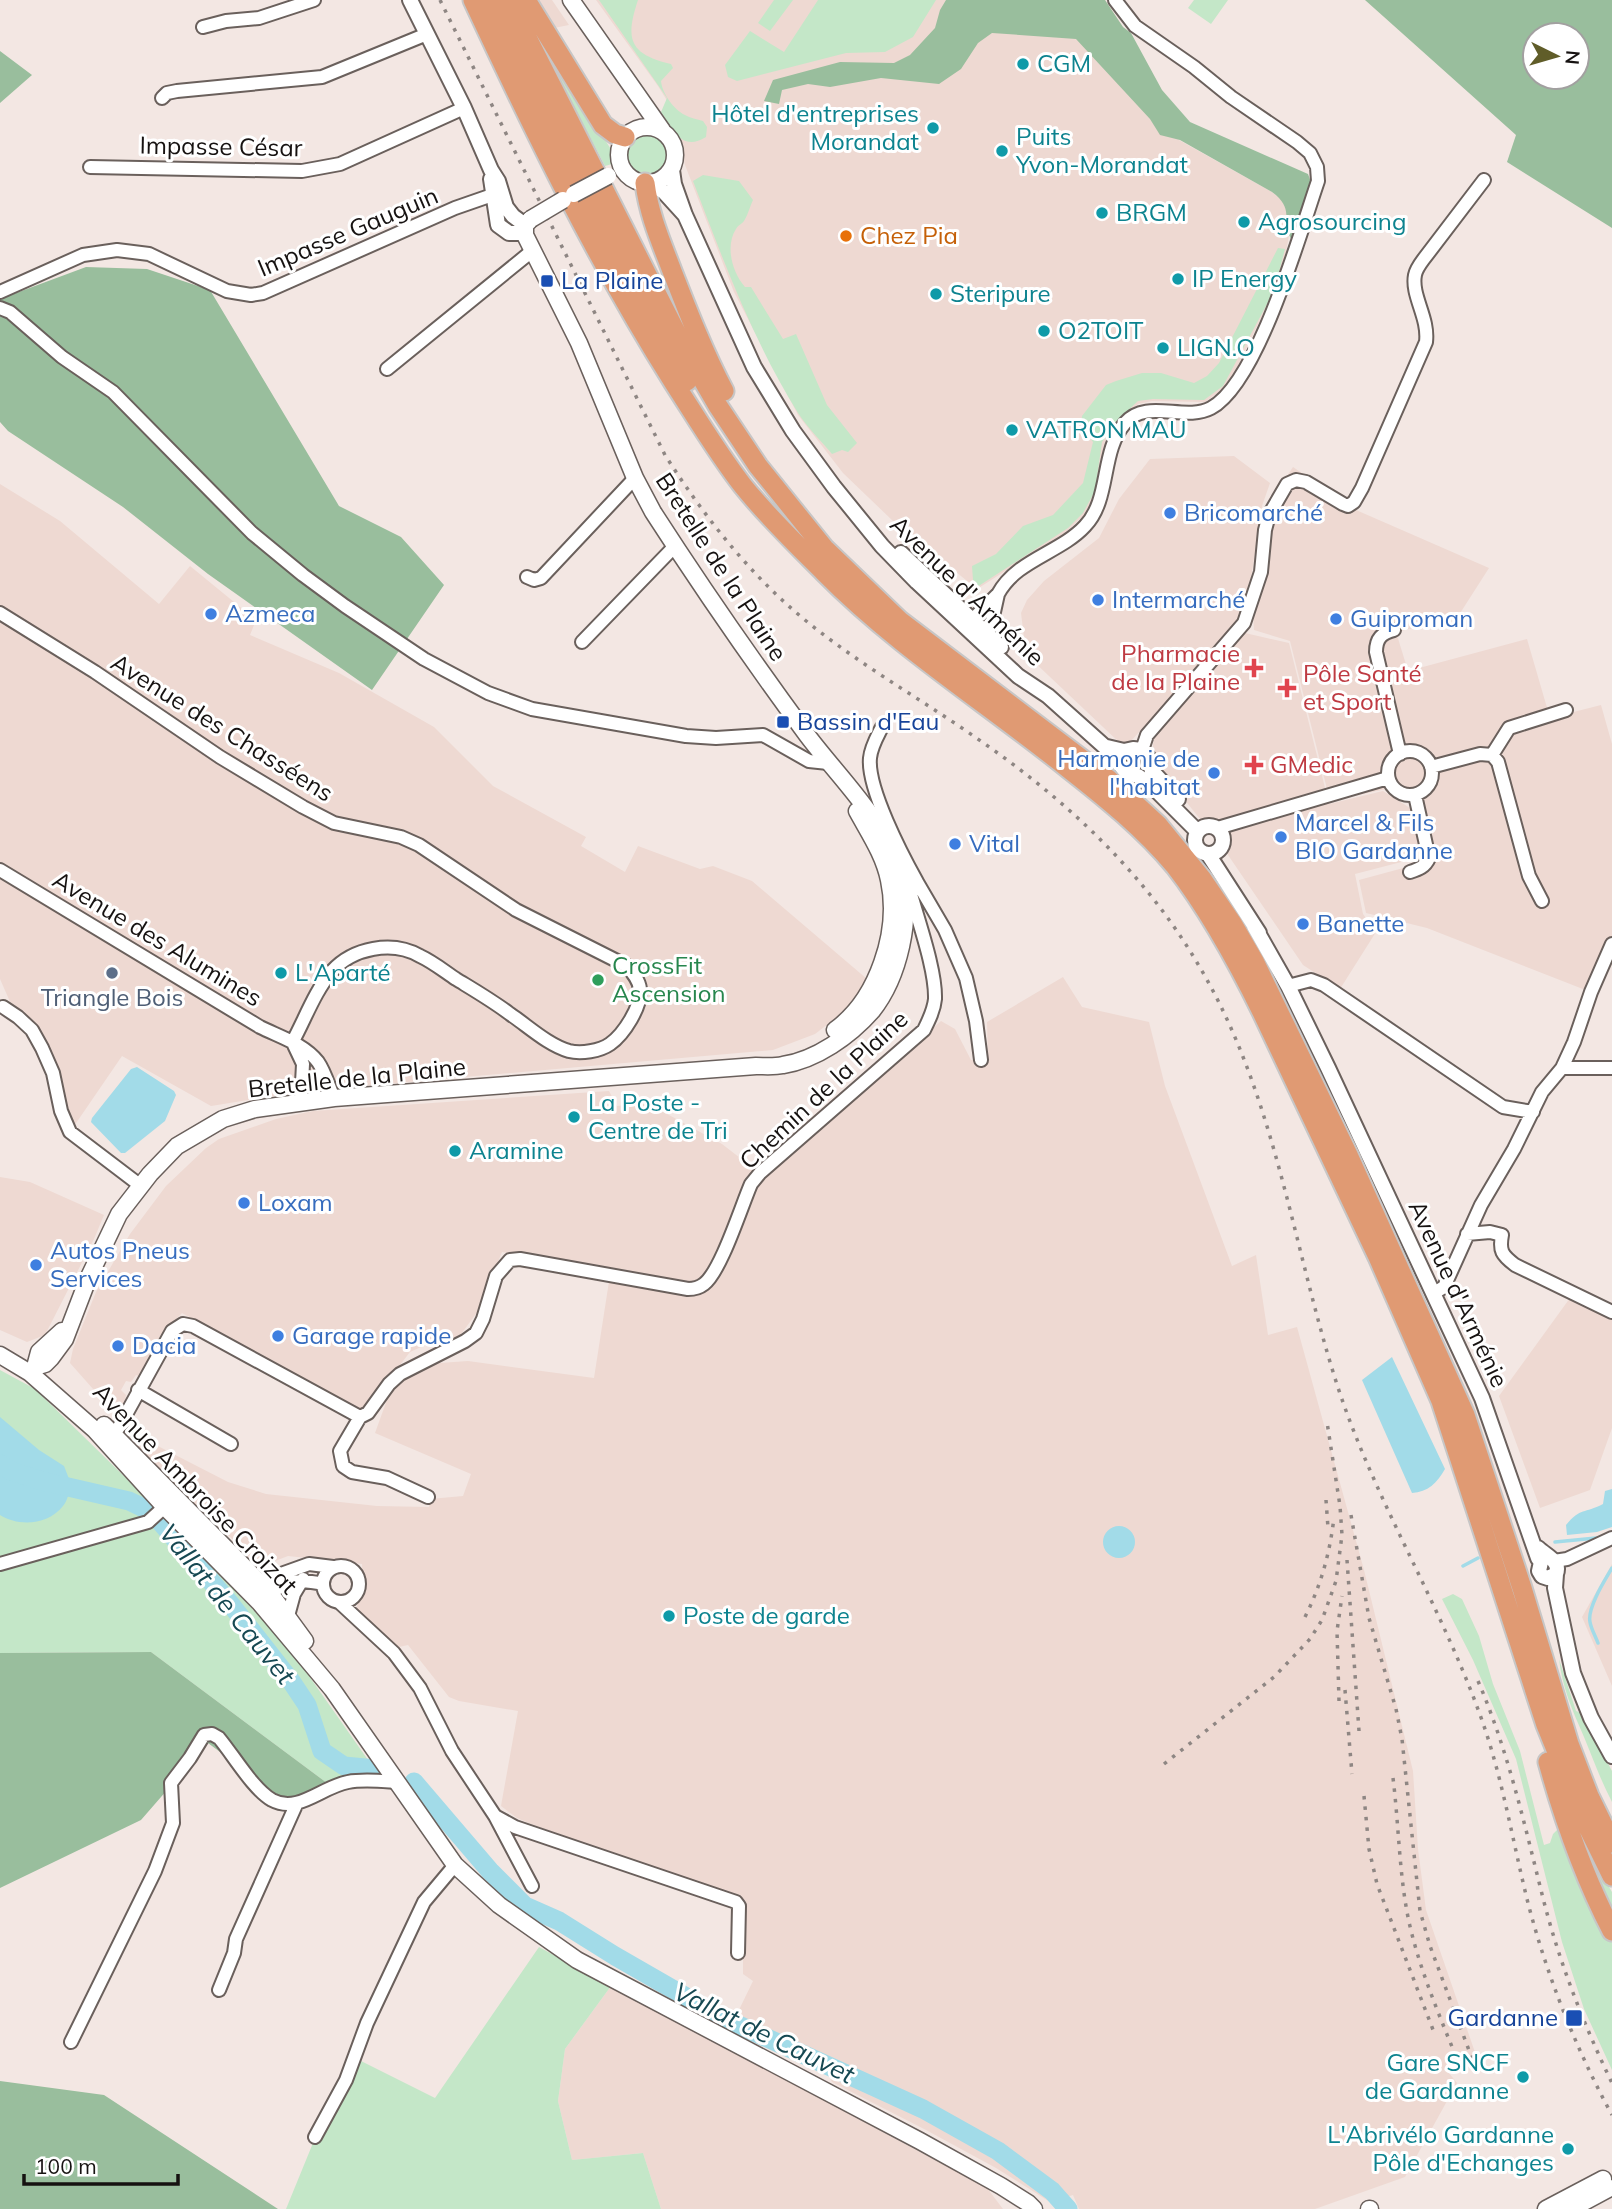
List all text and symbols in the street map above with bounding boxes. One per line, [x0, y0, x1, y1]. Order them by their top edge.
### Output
north arrow [1521, 21, 1591, 91]
place label: CGM [1037, 48, 1091, 78]
text: N [1560, 49, 1586, 66]
marker: CGM [1015, 56, 1031, 72]
place label: Hôtel d'entreprises Morandat [711, 98, 919, 156]
marker: Hôtel d'entreprises Morandat [925, 120, 941, 136]
place label: Puits Yvon-Morandat [1015, 121, 1188, 179]
street label: Impasse César [139, 130, 303, 162]
marker: Puits Yvon-Morandat [994, 143, 1010, 159]
street label: Impasse Gauguin [253, 180, 442, 283]
place label: BRGM [1116, 197, 1187, 227]
marker: BRGM [1094, 205, 1110, 221]
place label: Agrosourcing [1258, 206, 1406, 236]
marker: Agrosourcing [1236, 214, 1252, 230]
place label: Chez Pia [860, 220, 958, 250]
marker: Chez Pia [838, 228, 854, 244]
place label: IP Energy [1192, 263, 1297, 293]
place label: La Plaine [561, 265, 663, 295]
marker: IP Energy [1170, 271, 1186, 287]
marker: La Plaine [539, 273, 555, 289]
place label: Steripure [950, 278, 1051, 308]
marker: Steripure [928, 286, 944, 302]
place label: O2TOIT [1058, 315, 1144, 345]
marker: O2TOIT [1036, 323, 1052, 339]
place label: LIGN.O [1177, 332, 1255, 362]
marker: LIGN.O [1155, 340, 1171, 356]
place label: VATRON MAU [1026, 414, 1187, 444]
marker: VATRON MAU [1004, 422, 1020, 438]
street label: Bretelle de la Plaine [650, 467, 794, 666]
place label: Bricomarché [1184, 497, 1323, 527]
marker: Bricomarché [1162, 505, 1178, 521]
street label: Avenue d'Arménie [884, 509, 1051, 672]
place label: Intermarché [1112, 584, 1245, 614]
marker: Intermarché [1090, 592, 1106, 608]
place label: Azmeca [225, 598, 315, 628]
place label: Guiproman [1350, 603, 1473, 633]
marker: Azmeca [203, 606, 219, 622]
marker: Guiproman [1328, 611, 1344, 627]
place label: Pharmacie de la Plaine [1111, 638, 1240, 696]
street label: Avenue des Chasséens [106, 647, 339, 808]
place label: Pôle Santé et Sport [1303, 658, 1422, 716]
marker: Pharmacie de la Plaine [1246, 660, 1262, 676]
marker: Pôle Santé et Sport [1277, 678, 1297, 698]
place label: Bassin d'Eau [797, 706, 939, 736]
marker: Bassin d'Eau [775, 714, 791, 730]
place label: Harmonie de l'habitat [1057, 743, 1200, 801]
place label: GMedic [1270, 749, 1353, 779]
marker: GMedic [1244, 755, 1264, 775]
marker: Harmonie de l'habitat [1206, 765, 1222, 781]
place label: Marcel & Fils BIO Gardanne [1295, 807, 1453, 865]
place label: Vital [969, 828, 1020, 858]
marker: Marcel & Fils BIO Gardanne [1273, 829, 1289, 845]
marker: Vital [947, 836, 963, 852]
street label: Avenue des Alumines [48, 864, 267, 1012]
place label: Banette [1317, 908, 1404, 938]
marker: Banette [1295, 916, 1311, 932]
place label: CrossFit Ascension [612, 950, 726, 1008]
place label: L'Aparté [295, 957, 391, 987]
marker: Triangle Bois [104, 965, 120, 981]
marker: L'Aparté [273, 965, 289, 981]
marker: CrossFit Ascension [590, 972, 606, 988]
place label: Triangle Bois [41, 982, 183, 1012]
street label: Chemin de la Plaine [733, 1004, 914, 1175]
street label: Bretelle de la Plaine [247, 1051, 467, 1103]
place label: La Poste - Centre de Tri [588, 1087, 728, 1145]
marker: La Poste - Centre de Tri [566, 1109, 582, 1125]
place label: Aramine [469, 1135, 564, 1165]
marker: Aramine [447, 1143, 463, 1159]
place label: Loxam [258, 1187, 333, 1217]
marker: Loxam [236, 1195, 252, 1211]
street label: Avenue d'Arménie [1402, 1195, 1515, 1392]
place label: Autos Pneus Services [50, 1235, 190, 1293]
marker: Autos Pneus Services [28, 1257, 44, 1273]
place label: Garage rapide [292, 1320, 451, 1350]
marker: Garage rapide [270, 1328, 286, 1344]
place label: Dacia [132, 1330, 196, 1360]
marker: Dacia [110, 1338, 126, 1354]
street label: Avenue Ambroise Croizat [87, 1377, 304, 1600]
water label: Vallat de Cauvet [152, 1517, 303, 1691]
place label: Poste de garde [683, 1600, 850, 1630]
marker: Poste de garde [661, 1608, 677, 1624]
water label: Vallat de Cauvet [668, 1974, 861, 2091]
place label: Gardanne [1448, 2002, 1558, 2032]
marker: Gardanne [1564, 2008, 1584, 2028]
place label: Gare SNCF de Gardanne [1365, 2047, 1509, 2105]
marker: Gare SNCF de Gardanne [1515, 2069, 1531, 2085]
place label: L'Abrivélo Gardanne Pôle d'Echanges [1327, 2119, 1554, 2177]
marker: L'Abrivélo Gardanne Pôle d'Echanges [1560, 2141, 1576, 2157]
scale bar [24, 2142, 178, 2186]
text: 100 m [35, 2153, 97, 2179]

